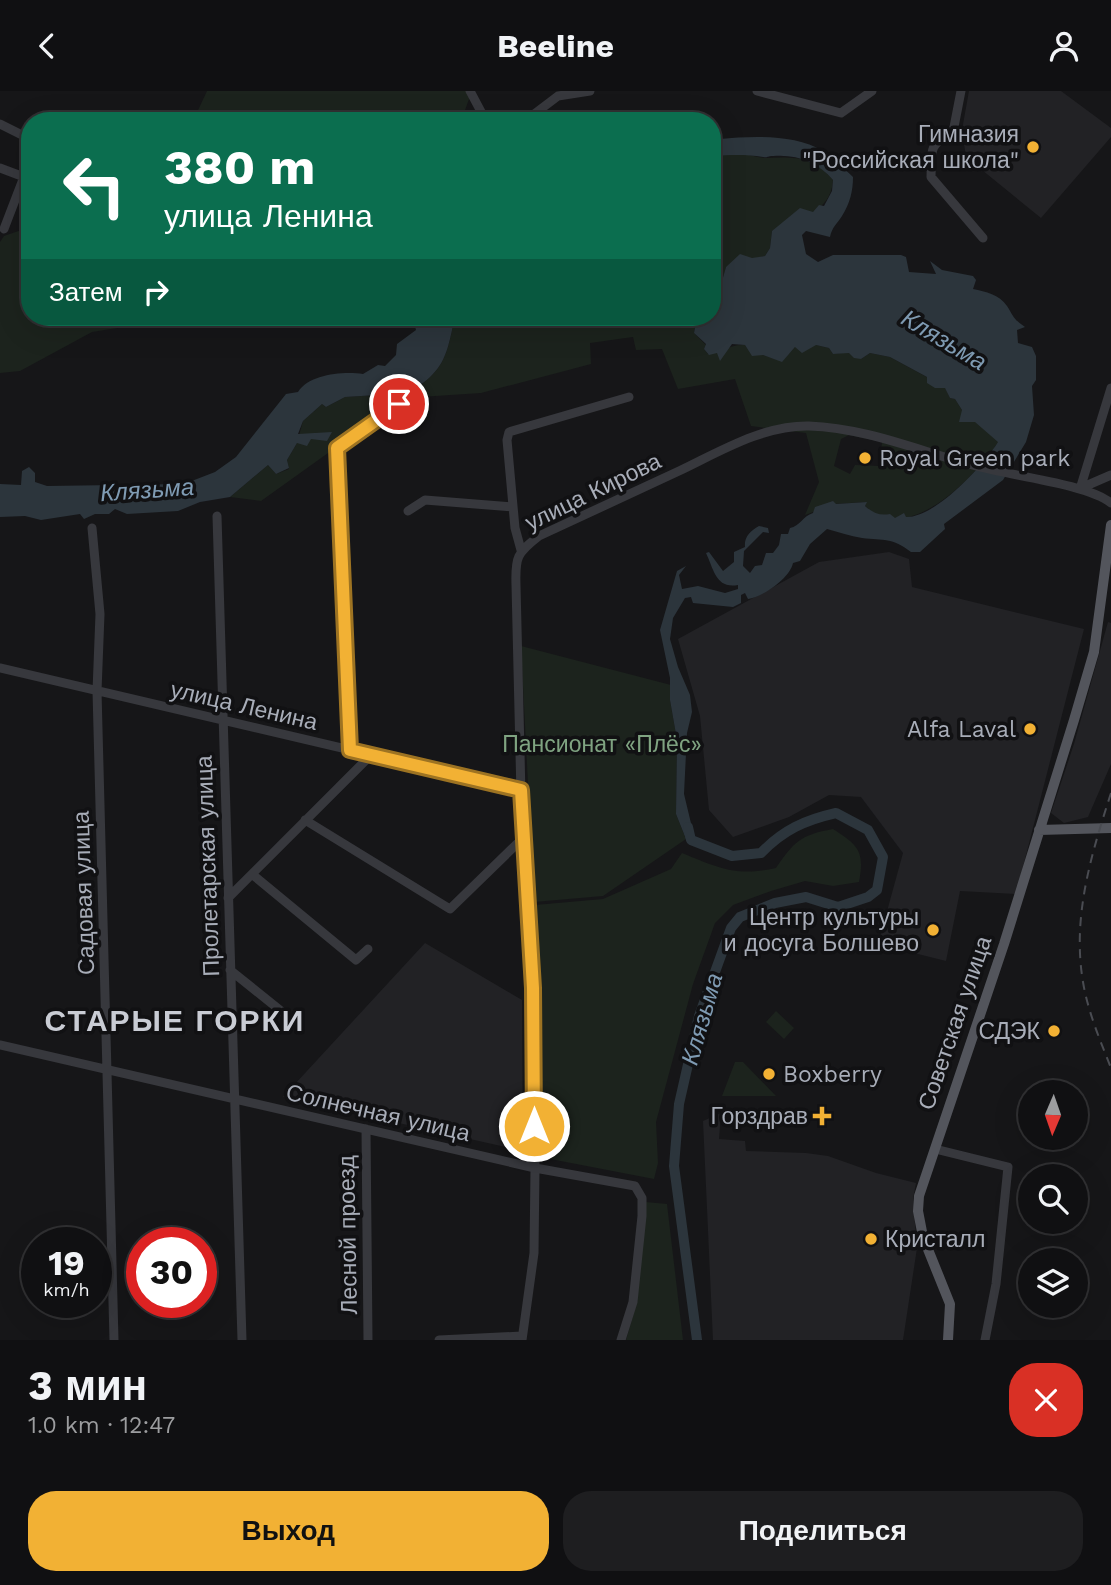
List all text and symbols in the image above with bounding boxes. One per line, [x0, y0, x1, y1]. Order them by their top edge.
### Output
icon: back [28, 27, 66, 65]
text: Beeline [497, 27, 614, 65]
icon: person [1045, 27, 1083, 65]
place label: Гимназия "Российская школа" [802, 121, 1019, 174]
text: 380 m [164, 138, 315, 196]
marker: Гимназия "Российская школа" [1025, 139, 1041, 155]
icon: left [49, 140, 140, 231]
text: улица Ленина [164, 197, 373, 235]
icon: right [137, 273, 175, 311]
text: Затем [49, 277, 123, 307]
water label: Клязьма [896, 304, 992, 376]
pin [369, 374, 429, 434]
icon: arrive [380, 385, 418, 423]
place label: Royal Green park [879, 445, 1070, 472]
street label: улица Кирова [521, 447, 665, 536]
marker: Royal Green park [857, 450, 873, 466]
water label: Клязьма [99, 473, 195, 507]
street label: улица Ленина [168, 676, 320, 736]
place label: Alfa Laval [907, 716, 1016, 743]
marker: Alfa Laval [1022, 721, 1038, 737]
park label: Пансионат «Плёс» [502, 731, 702, 758]
street label: Пролетарская улица [191, 755, 225, 977]
street label: Садовая улица [68, 810, 100, 975]
place label: Центр культуры и досуга Болшево [724, 904, 919, 957]
marker: Центр культуры и досуга Болшево [925, 922, 941, 938]
street label: Советская улица [913, 932, 997, 1113]
water label: Клязьма [676, 970, 728, 1068]
district label: СТАРЫЕ ГОРКИ [45, 1003, 305, 1038]
place label: СДЭК [978, 1018, 1041, 1045]
marker: СДЭК [1046, 1023, 1062, 1039]
place label: Boxberry [783, 1061, 882, 1088]
marker: Boxberry [761, 1066, 777, 1082]
street label: Солнечная улица [283, 1079, 473, 1147]
north arrow [1018, 1080, 1088, 1150]
map controls [1018, 1080, 1088, 1318]
position arrow [497, 1089, 571, 1163]
place label: Горздрав [710, 1103, 808, 1130]
marker: Горздрав [814, 1108, 830, 1124]
street label: Лесной проезд [333, 1155, 363, 1315]
button: search [1018, 1164, 1088, 1234]
place label: Кристалл [885, 1226, 985, 1253]
speed limit sign: 30 [126, 1227, 217, 1318]
marker: Кристалл [863, 1231, 879, 1247]
text: 19 [48, 1242, 85, 1284]
button: layers [1018, 1248, 1088, 1318]
text: km/h [43, 1279, 90, 1300]
text: 3 мин [28, 1361, 147, 1410]
button: close [1009, 1363, 1083, 1437]
text: 1.0 km · 12:47 [28, 1412, 175, 1439]
button: Выход [28, 1491, 549, 1571]
button: Поделиться [563, 1491, 1083, 1571]

